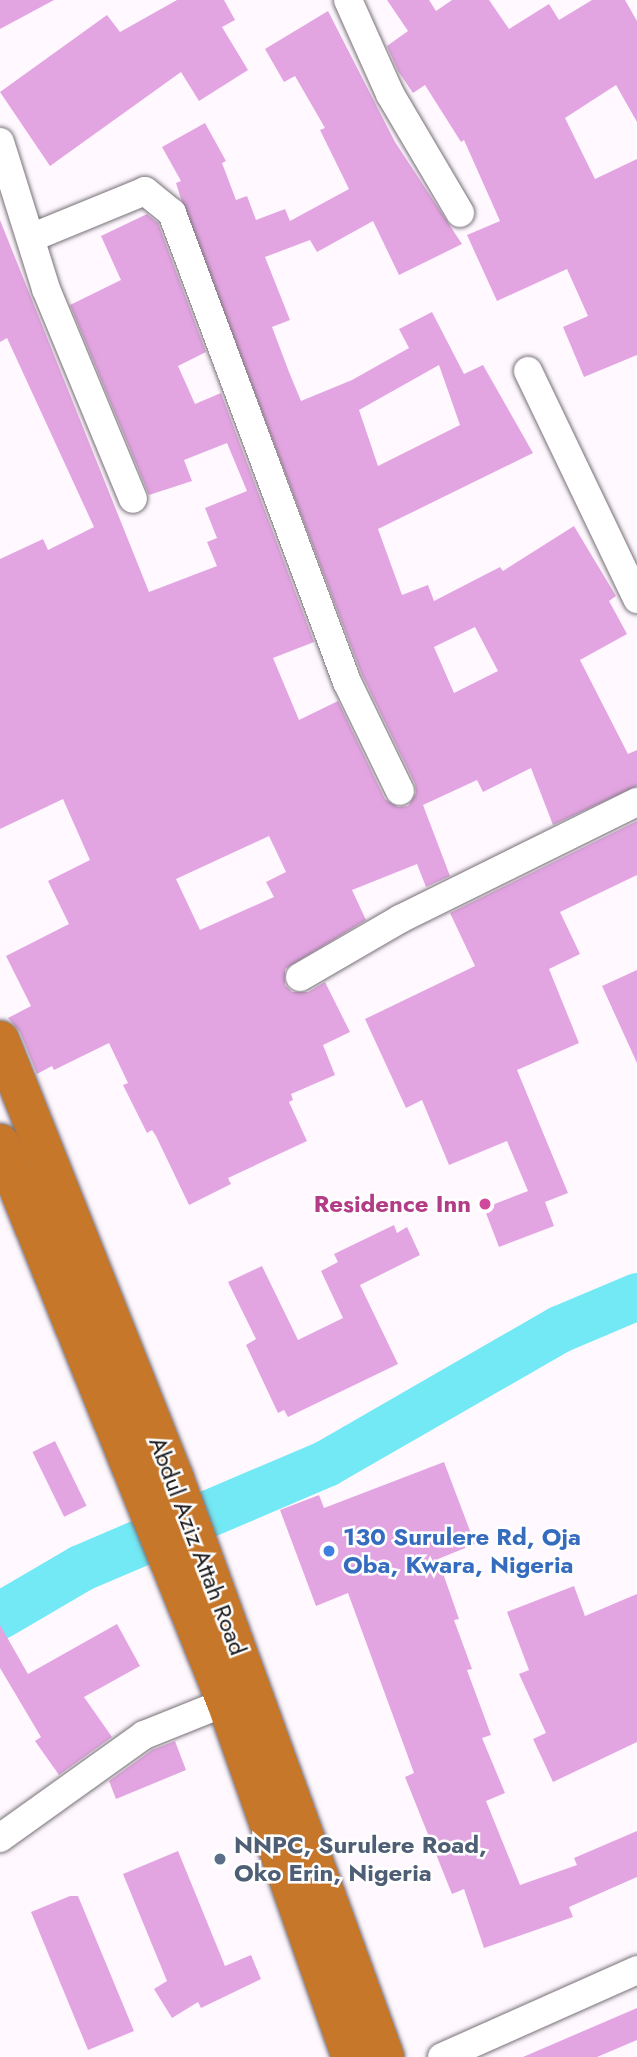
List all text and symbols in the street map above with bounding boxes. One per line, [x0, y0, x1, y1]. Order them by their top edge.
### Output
place label: Residence Inn [314, 1190, 471, 1218]
marker: Residence Inn [477, 1196, 493, 1212]
street label: Abdul Aziz Attah Road [143, 1433, 253, 1659]
place label: 130 Surulere Rd, Oja Oba, Kwara, Nigeria [343, 1523, 581, 1579]
marker: 130 Surulere Rd, Oja Oba, Kwara, Nigeria [321, 1543, 337, 1559]
place label: NNPC, Surulere Road, Oko Erin, Nigeria [234, 1831, 487, 1887]
marker: NNPC, Surulere Road, Oko Erin, Nigeria [212, 1851, 228, 1867]

